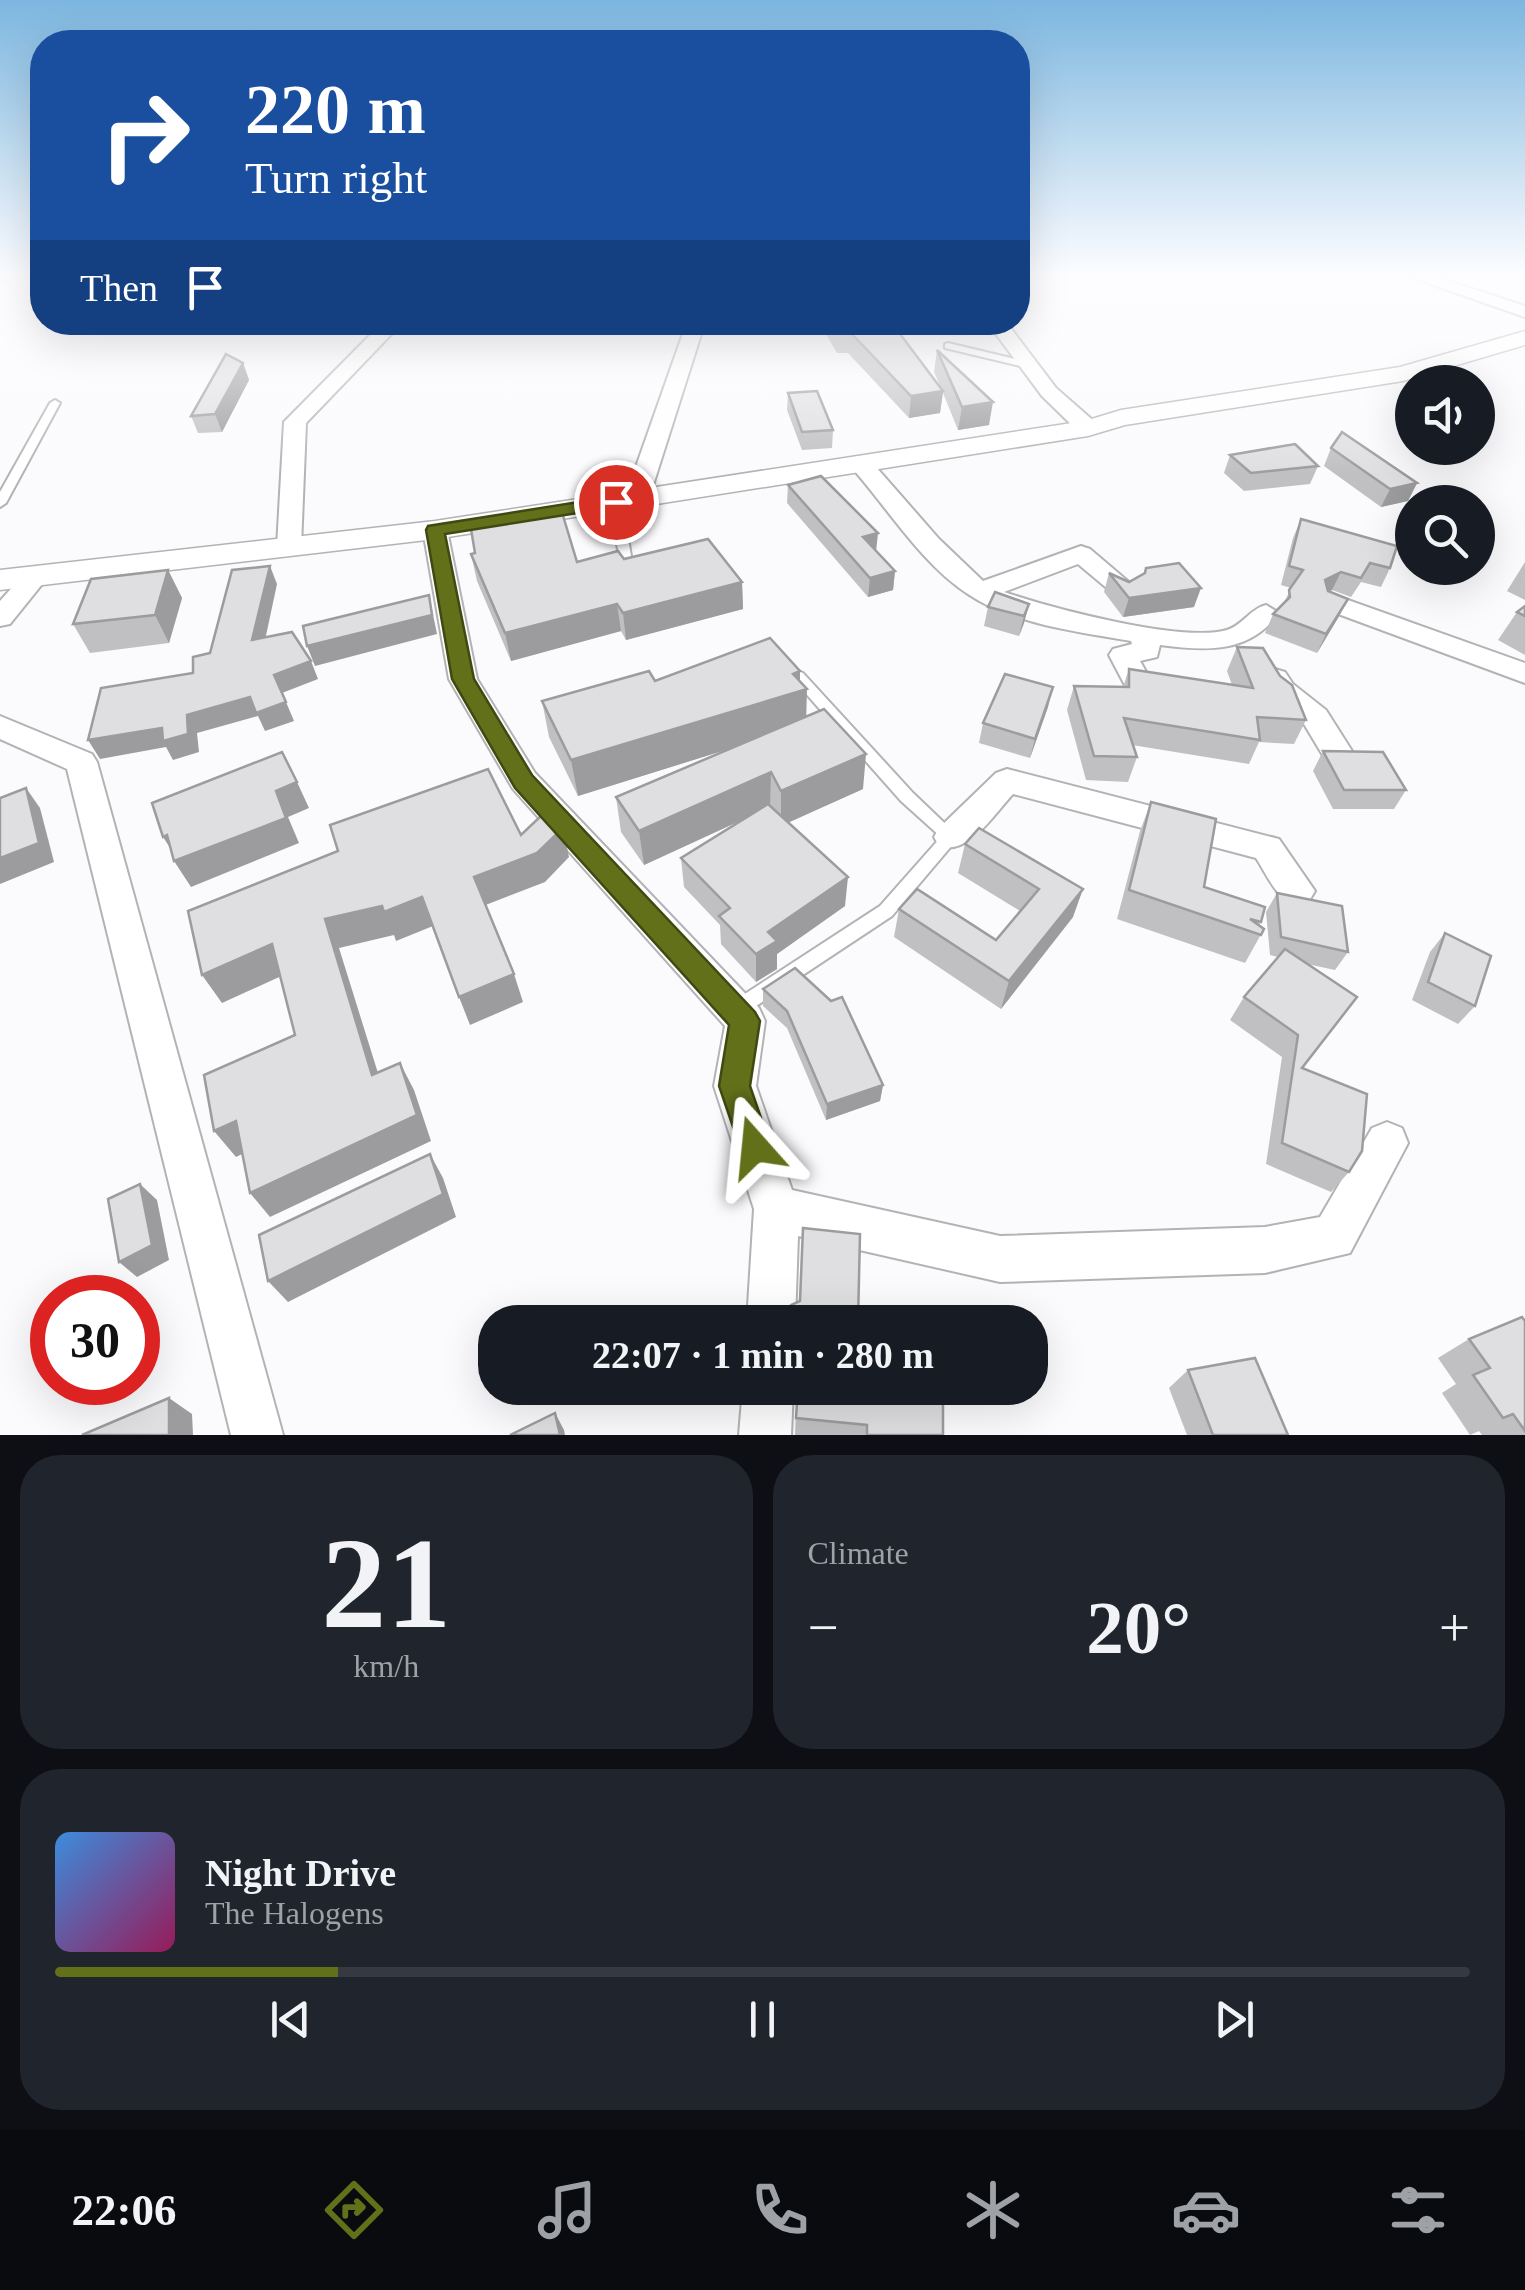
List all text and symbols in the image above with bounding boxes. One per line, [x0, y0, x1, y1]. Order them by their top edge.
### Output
icon: right [80, 70, 210, 200]
text: 220 m [245, 71, 426, 148]
text: Turn right [245, 153, 427, 203]
icon: arrive [178, 260, 233, 315]
text: Then [80, 267, 158, 309]
map controls [1395, 365, 1495, 585]
button: sound [1395, 365, 1495, 465]
pin [574, 460, 659, 545]
icon: arrive [589, 475, 644, 530]
button: search [1395, 485, 1495, 585]
position arrow [703, 1095, 807, 1199]
speed limit sign: 30 [30, 1275, 160, 1405]
text: 22:07 · 1 min · 280 m [592, 1334, 934, 1376]
text: 21 [321, 1511, 451, 1655]
text: Climate [808, 1535, 909, 1571]
text: 20° [1086, 1586, 1191, 1669]
text: − [808, 1597, 839, 1658]
text: + [1439, 1597, 1470, 1658]
text: km/h [353, 1648, 419, 1684]
text: Night Drive [205, 1852, 396, 1894]
text: The Halogens [205, 1895, 384, 1931]
icon: previous [263, 1992, 318, 2047]
icon: pause [735, 1992, 790, 2047]
icon: next [1207, 1992, 1262, 2047]
icon: directions [319, 2175, 389, 2245]
icon: music [532, 2175, 602, 2245]
icon: phone [745, 2175, 815, 2245]
icon: climate [958, 2175, 1028, 2245]
icon: car [1171, 2175, 1241, 2245]
icon: filters [1383, 2175, 1453, 2245]
text: 22:06 [71, 2185, 176, 2235]

